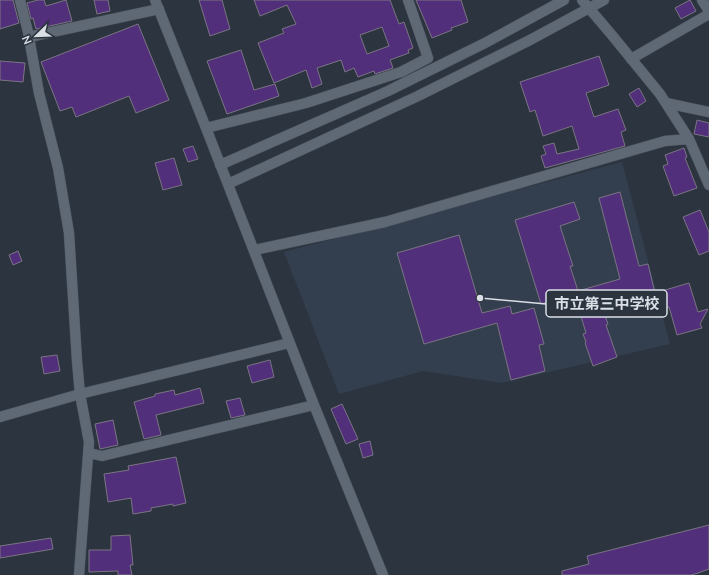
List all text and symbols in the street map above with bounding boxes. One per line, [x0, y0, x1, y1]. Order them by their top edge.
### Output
north arrow [16, 16, 56, 56]
text: N [19, 33, 36, 46]
callout: 市立第三中学校 [546, 290, 667, 317]
text: 市立第三中学校 [554, 294, 660, 314]

